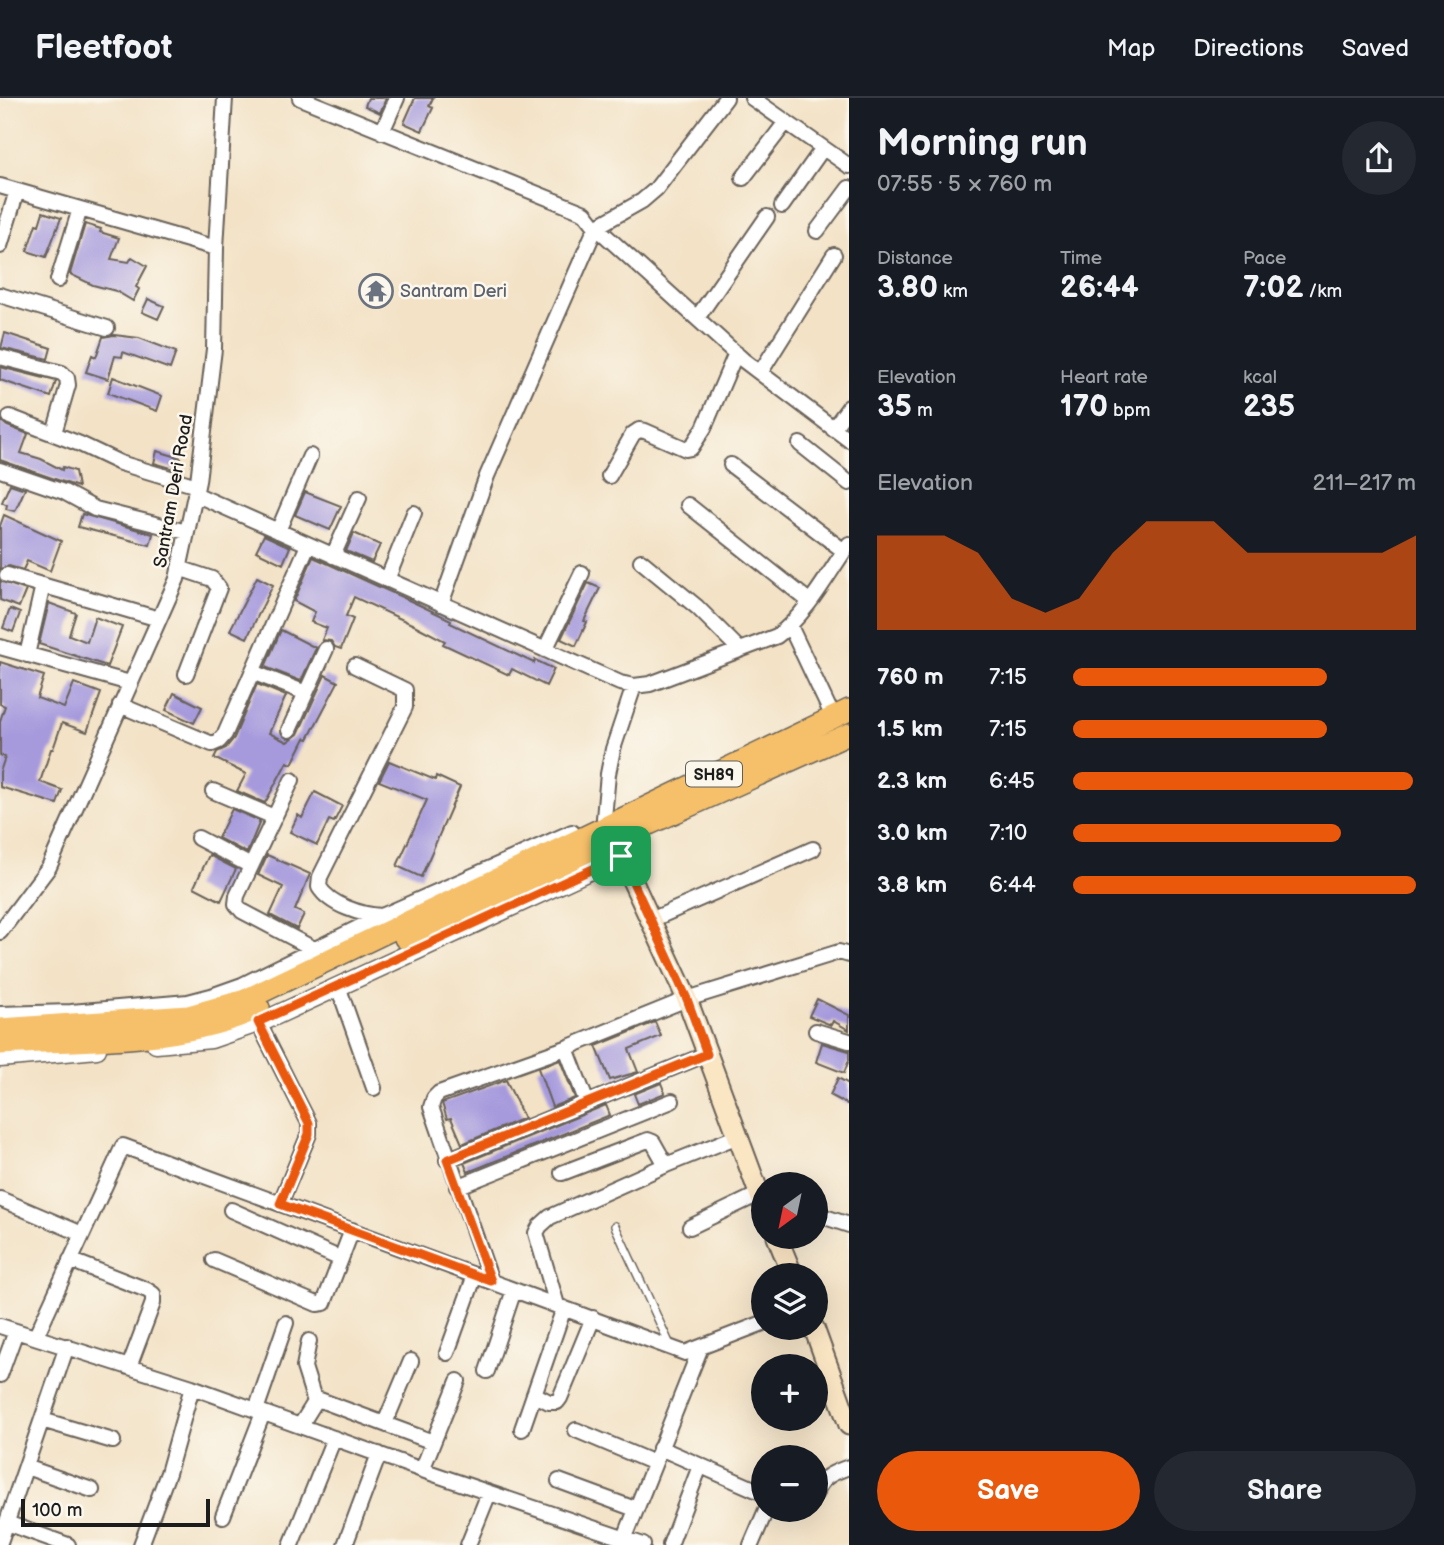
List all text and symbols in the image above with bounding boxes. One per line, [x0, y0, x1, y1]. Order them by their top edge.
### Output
text: Fleetfoot [35, 28, 172, 68]
text: Map [1107, 34, 1155, 63]
text: Directions [1193, 34, 1304, 63]
text: Saved [1342, 34, 1409, 63]
text: Morning run [877, 121, 1088, 166]
button: share [1342, 121, 1416, 195]
text: 07:55 · 5 × 760 m [877, 170, 1052, 198]
text: Distance [877, 247, 953, 270]
text: Time [1060, 247, 1102, 270]
text: Pace [1243, 247, 1286, 270]
text: 3.80 [877, 270, 938, 306]
text: 26:44 [1060, 270, 1139, 306]
text: 7:02 [1243, 270, 1303, 306]
temple icon: Santram Deri [357, 272, 395, 310]
text: km [938, 280, 968, 303]
text: /km [1303, 280, 1342, 303]
place label: Santram Deri [400, 281, 507, 302]
text: Elevation [877, 366, 956, 389]
text: Heart rate [1060, 366, 1148, 389]
text: kcal [1243, 366, 1277, 389]
text: 35 [877, 389, 912, 425]
text: 170 [1060, 389, 1108, 425]
text: 235 [1243, 389, 1295, 425]
text: m [912, 399, 933, 422]
text: bpm [1108, 399, 1150, 422]
street label: Santram Deri Road [150, 413, 197, 569]
text: Elevation [877, 469, 973, 497]
text: 211–217 m [1313, 469, 1416, 497]
text: 760 m [877, 663, 944, 691]
text: 7:15 [989, 663, 1027, 691]
text: 1.5 km [877, 715, 943, 743]
text: 7:15 [989, 715, 1027, 743]
road number: SH89 [686, 762, 742, 786]
text: 2.3 km [877, 767, 947, 795]
text: 6:45 [989, 767, 1035, 795]
text: 3.0 km [877, 819, 948, 847]
text: 7:10 [989, 819, 1027, 847]
pin [591, 826, 651, 886]
icon: arrive [602, 837, 640, 875]
text: 3.8 km [877, 871, 947, 899]
text: 6:44 [989, 871, 1036, 899]
north arrow [751, 1172, 828, 1250]
map controls [751, 1172, 828, 1522]
button: layers [751, 1263, 828, 1340]
button: + [751, 1354, 828, 1431]
button: − [751, 1445, 828, 1522]
button: Save [877, 1451, 1140, 1531]
button: Share [1154, 1451, 1416, 1531]
scale bar [21, 1496, 210, 1528]
text: 100 m [32, 1499, 83, 1522]

